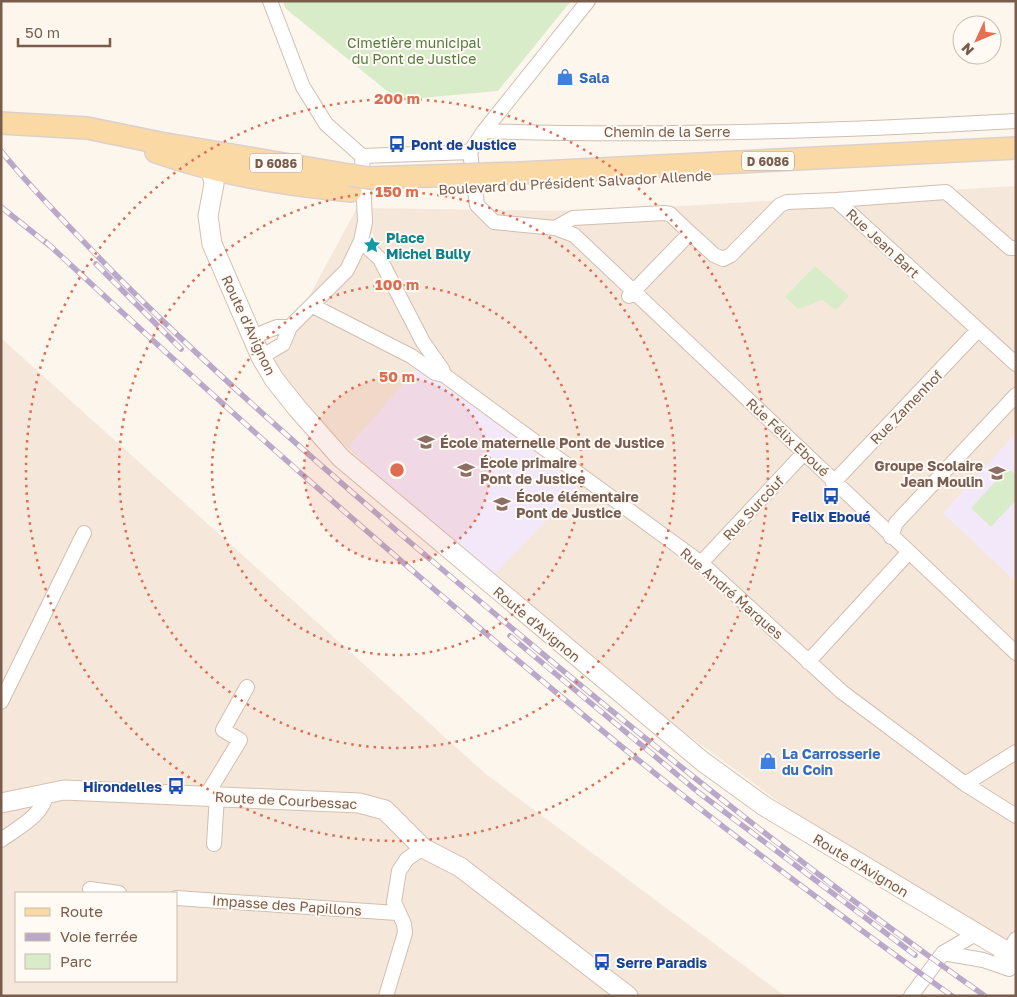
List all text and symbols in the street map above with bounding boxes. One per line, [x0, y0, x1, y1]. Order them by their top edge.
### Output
scale bar [18, 15, 110, 47]
north arrow [952, 15, 1002, 65]
text: 50 m [25, 23, 60, 41]
park label: Cimetière municipal du Pont de Justice [347, 34, 481, 67]
text: N [957, 40, 977, 59]
shop icon: Sala [555, 67, 575, 87]
place label: Sala [579, 69, 609, 86]
text: 200 m [374, 89, 420, 107]
street label: Chemin de la Serre [604, 123, 730, 140]
bus stop icon: Pont de Justice [387, 134, 407, 154]
place label: Pont de Justice [411, 136, 516, 153]
road number: D 6086 [742, 152, 794, 170]
road number: D 6086 [250, 154, 302, 172]
street label: Boulevard du Président Salvador Allende [438, 166, 712, 198]
text: 150 m [375, 182, 419, 200]
street label: Rue Jean Bart [843, 205, 923, 281]
place label: Place Michel Bully [386, 229, 472, 262]
place icon: Place Michel Bully [362, 235, 382, 255]
street label: Route d'Avignon [218, 272, 280, 378]
text: 100 m [375, 275, 419, 293]
street label: Rue Zamenhof [866, 366, 946, 448]
text: 50 m [379, 367, 415, 385]
street label: Rue Félix Eboué [743, 394, 833, 480]
school or university icon: École maternelle Pont de Justice [416, 432, 436, 452]
place label: École maternelle Pont de Justice [440, 434, 664, 451]
place label: École primaire Pont de Justice [480, 454, 585, 487]
place label: Groupe Scolaire Jean Moulin [874, 457, 983, 490]
school or university icon: École primaire Pont de Justice [456, 460, 476, 480]
centre of rings [388, 461, 406, 479]
school or university icon: Groupe Scolaire Jean Moulin [987, 463, 1007, 483]
street label: Rue Surcouf [719, 472, 787, 544]
bus stop icon: Felix Eboué [821, 486, 841, 506]
place label: École élémentaire Pont de Justice [516, 488, 639, 521]
school or university icon: École élémentaire Pont de Justice [492, 494, 512, 514]
place label: Felix Eboué [792, 508, 870, 525]
street label: Rue André Marques [677, 544, 787, 642]
street label: Route d'Avignon [490, 583, 584, 665]
place label: La Carrosserie du Coin [782, 745, 880, 778]
shop icon: La Carrosserie du Coin [758, 751, 778, 771]
bus stop icon: Hirondelles [166, 776, 186, 796]
place label: Hirondelles [83, 778, 162, 795]
street label: Route de Courbessac [214, 788, 358, 812]
street label: Route d'Avignon [810, 830, 912, 900]
street label: Impasse des Papillons [212, 891, 362, 919]
legend [15, 892, 178, 982]
text: Route [60, 902, 103, 920]
text: Voie ferrée [60, 927, 138, 945]
text: Parc [60, 952, 92, 970]
bus stop icon: Serre Paradis [592, 952, 612, 972]
place label: Serre Paradis [616, 954, 707, 971]

